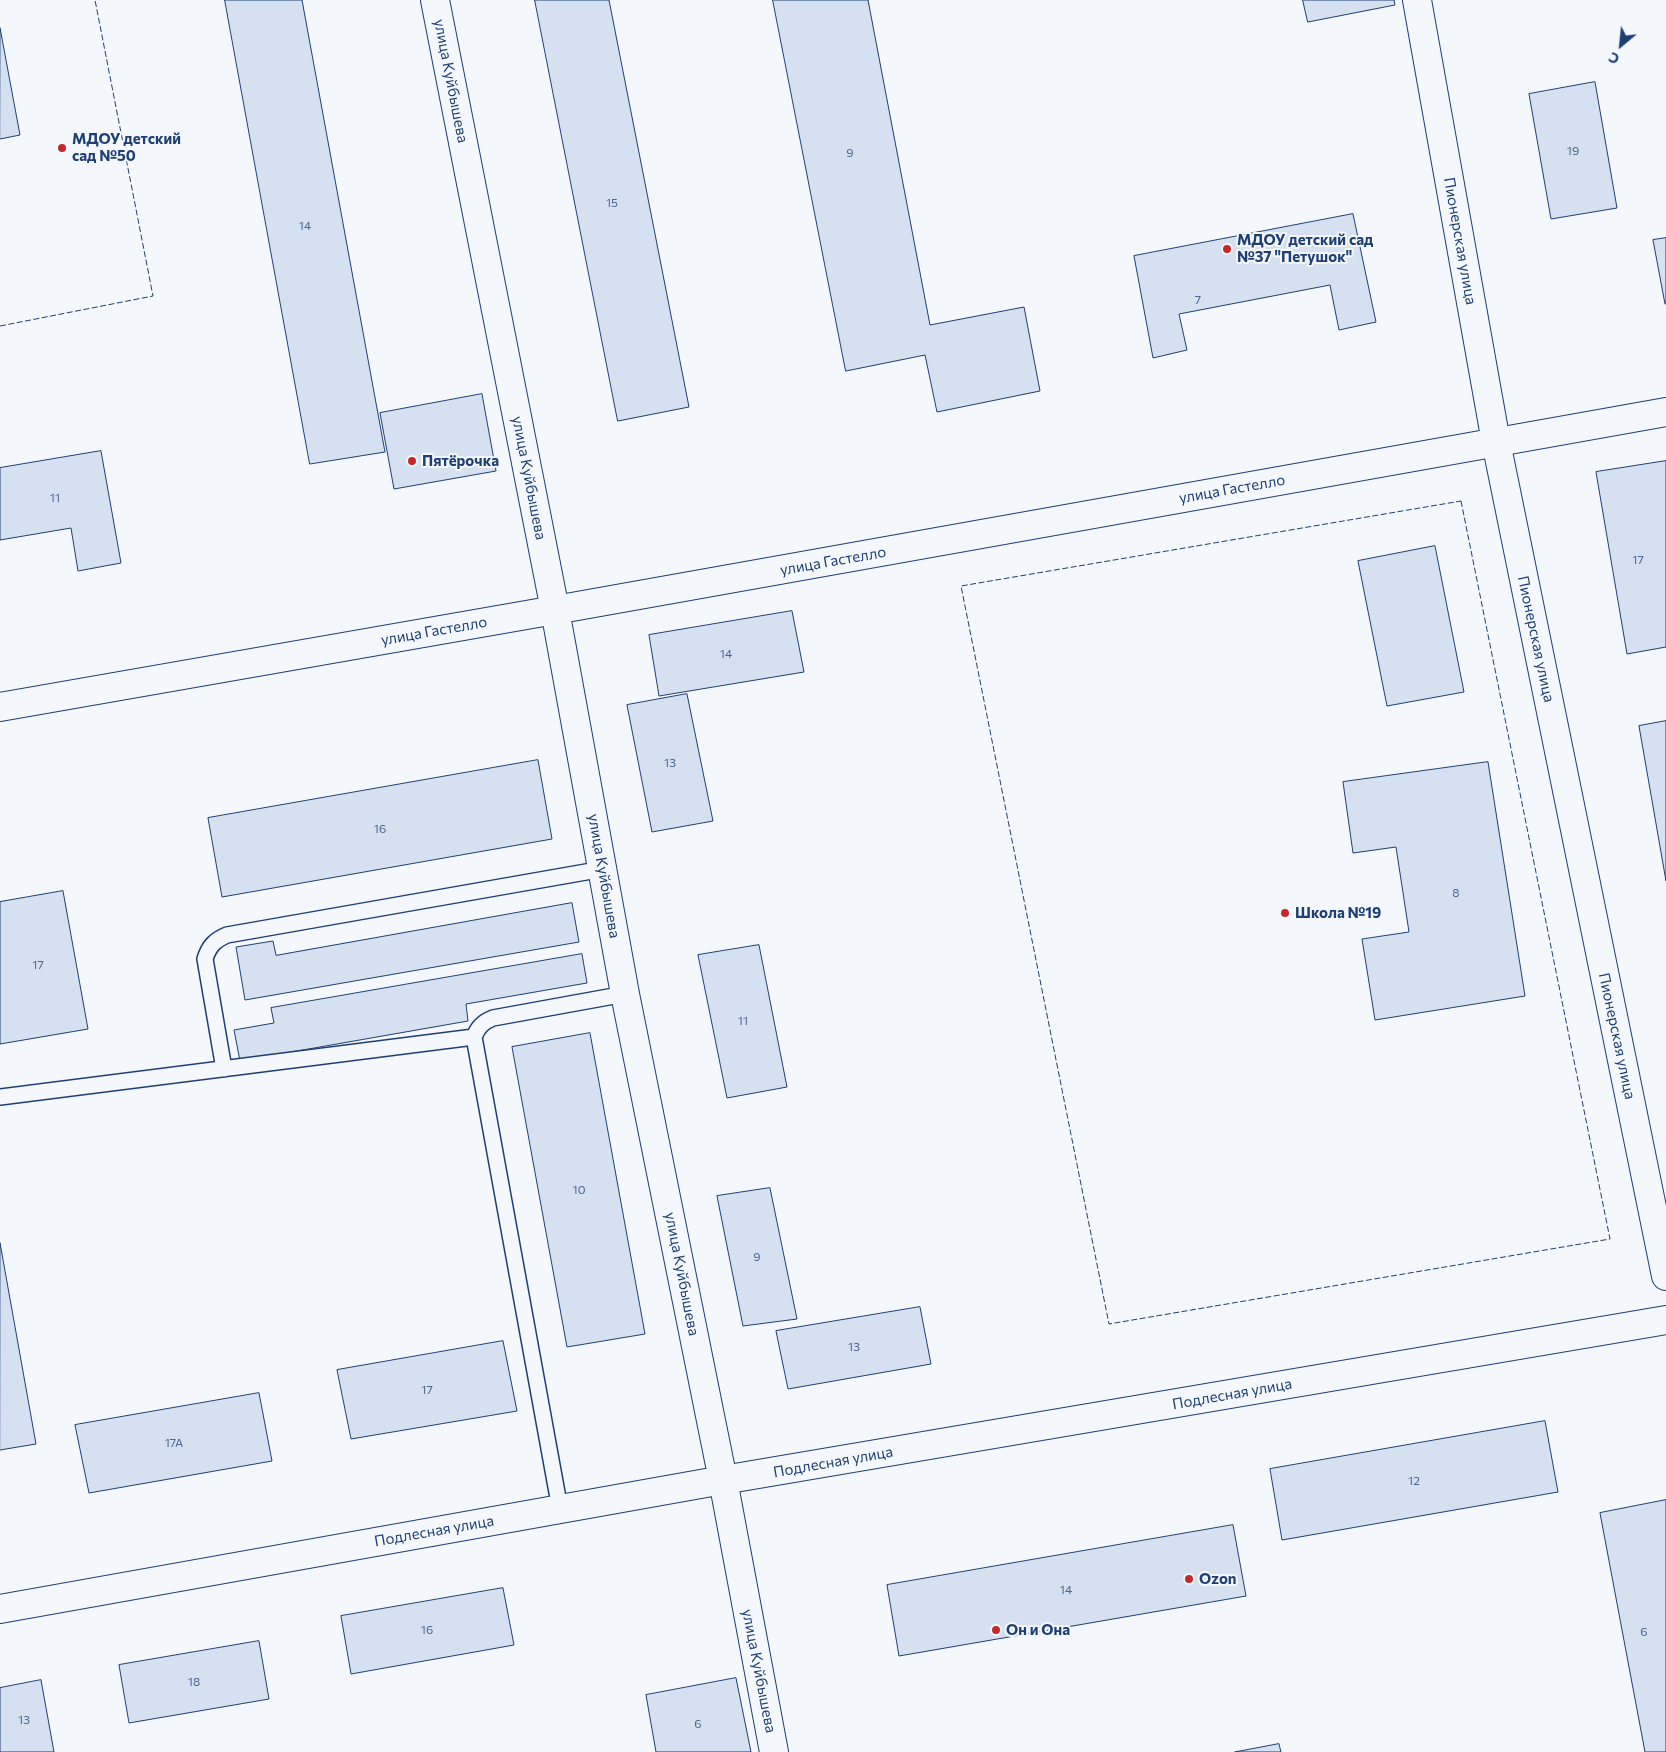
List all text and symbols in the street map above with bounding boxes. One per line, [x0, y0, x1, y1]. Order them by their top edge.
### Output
street label: улица Куйбышева [430, 17, 472, 145]
north arrow [1596, 20, 1646, 70]
text: С [1606, 49, 1622, 68]
place label: МДОУ детский сад №50 [72, 130, 181, 165]
marker: МДОУ детский сад №50 [56, 142, 68, 154]
house number: 19 [1567, 144, 1579, 158]
house number: 9 [846, 146, 854, 160]
street label: Пионерская улица [1440, 176, 1480, 306]
house number: 15 [606, 196, 618, 210]
house number: 14 [299, 219, 311, 233]
place label: МДОУ детский сад №37 "Петушок" [1237, 231, 1373, 266]
marker: МДОУ детский сад №37 "Петушок" [1221, 243, 1233, 255]
house number: 7 [1195, 293, 1201, 307]
street label: улица Куйбышева [508, 414, 550, 542]
place label: Пятёрочка [422, 452, 499, 470]
marker: Пятёрочка [406, 455, 418, 467]
street label: улица Гастелло [1178, 471, 1286, 507]
house number: 11 [50, 491, 60, 505]
street label: улица Гастелло [779, 543, 887, 579]
house number: 17 [1632, 553, 1644, 567]
street label: Пионерская улица [1514, 574, 1558, 704]
street label: улица Гастелло [380, 613, 488, 649]
house number: 14 [720, 647, 732, 661]
house number: 13 [664, 756, 676, 770]
street label: улица Куйбышева [584, 812, 624, 940]
house number: 16 [374, 822, 386, 836]
house number: 8 [1452, 886, 1460, 900]
place label: Школа №19 [1295, 904, 1381, 922]
marker: Школа №19 [1279, 907, 1291, 919]
house number: 17 [32, 958, 44, 972]
street label: Пионерская улица [1595, 971, 1639, 1101]
house number: 11 [738, 1014, 748, 1028]
house number: 10 [573, 1183, 585, 1197]
street label: улица Куйбышева [661, 1210, 703, 1338]
house number: 9 [753, 1250, 761, 1264]
house number: 13 [848, 1340, 860, 1354]
street label: Подлесная улица [1171, 1375, 1293, 1413]
house number: 17 [421, 1383, 433, 1397]
house number: 17А [165, 1436, 183, 1450]
street label: Подлесная улица [772, 1443, 894, 1481]
house number: 12 [1408, 1474, 1420, 1488]
street label: Подлесная улица [373, 1512, 495, 1550]
place label: Ozon [1199, 1570, 1237, 1588]
marker: Ozon [1183, 1573, 1195, 1585]
house number: 14 [1060, 1583, 1072, 1597]
street label: улица Куйбышева [738, 1607, 780, 1735]
place label: Он и Она [1006, 1621, 1070, 1639]
house number: 16 [421, 1623, 433, 1637]
marker: Он и Она [990, 1624, 1002, 1636]
house number: 6 [1640, 1625, 1648, 1639]
house number: 18 [188, 1675, 200, 1689]
house number: 13 [18, 1713, 30, 1727]
house number: 6 [694, 1717, 702, 1731]

